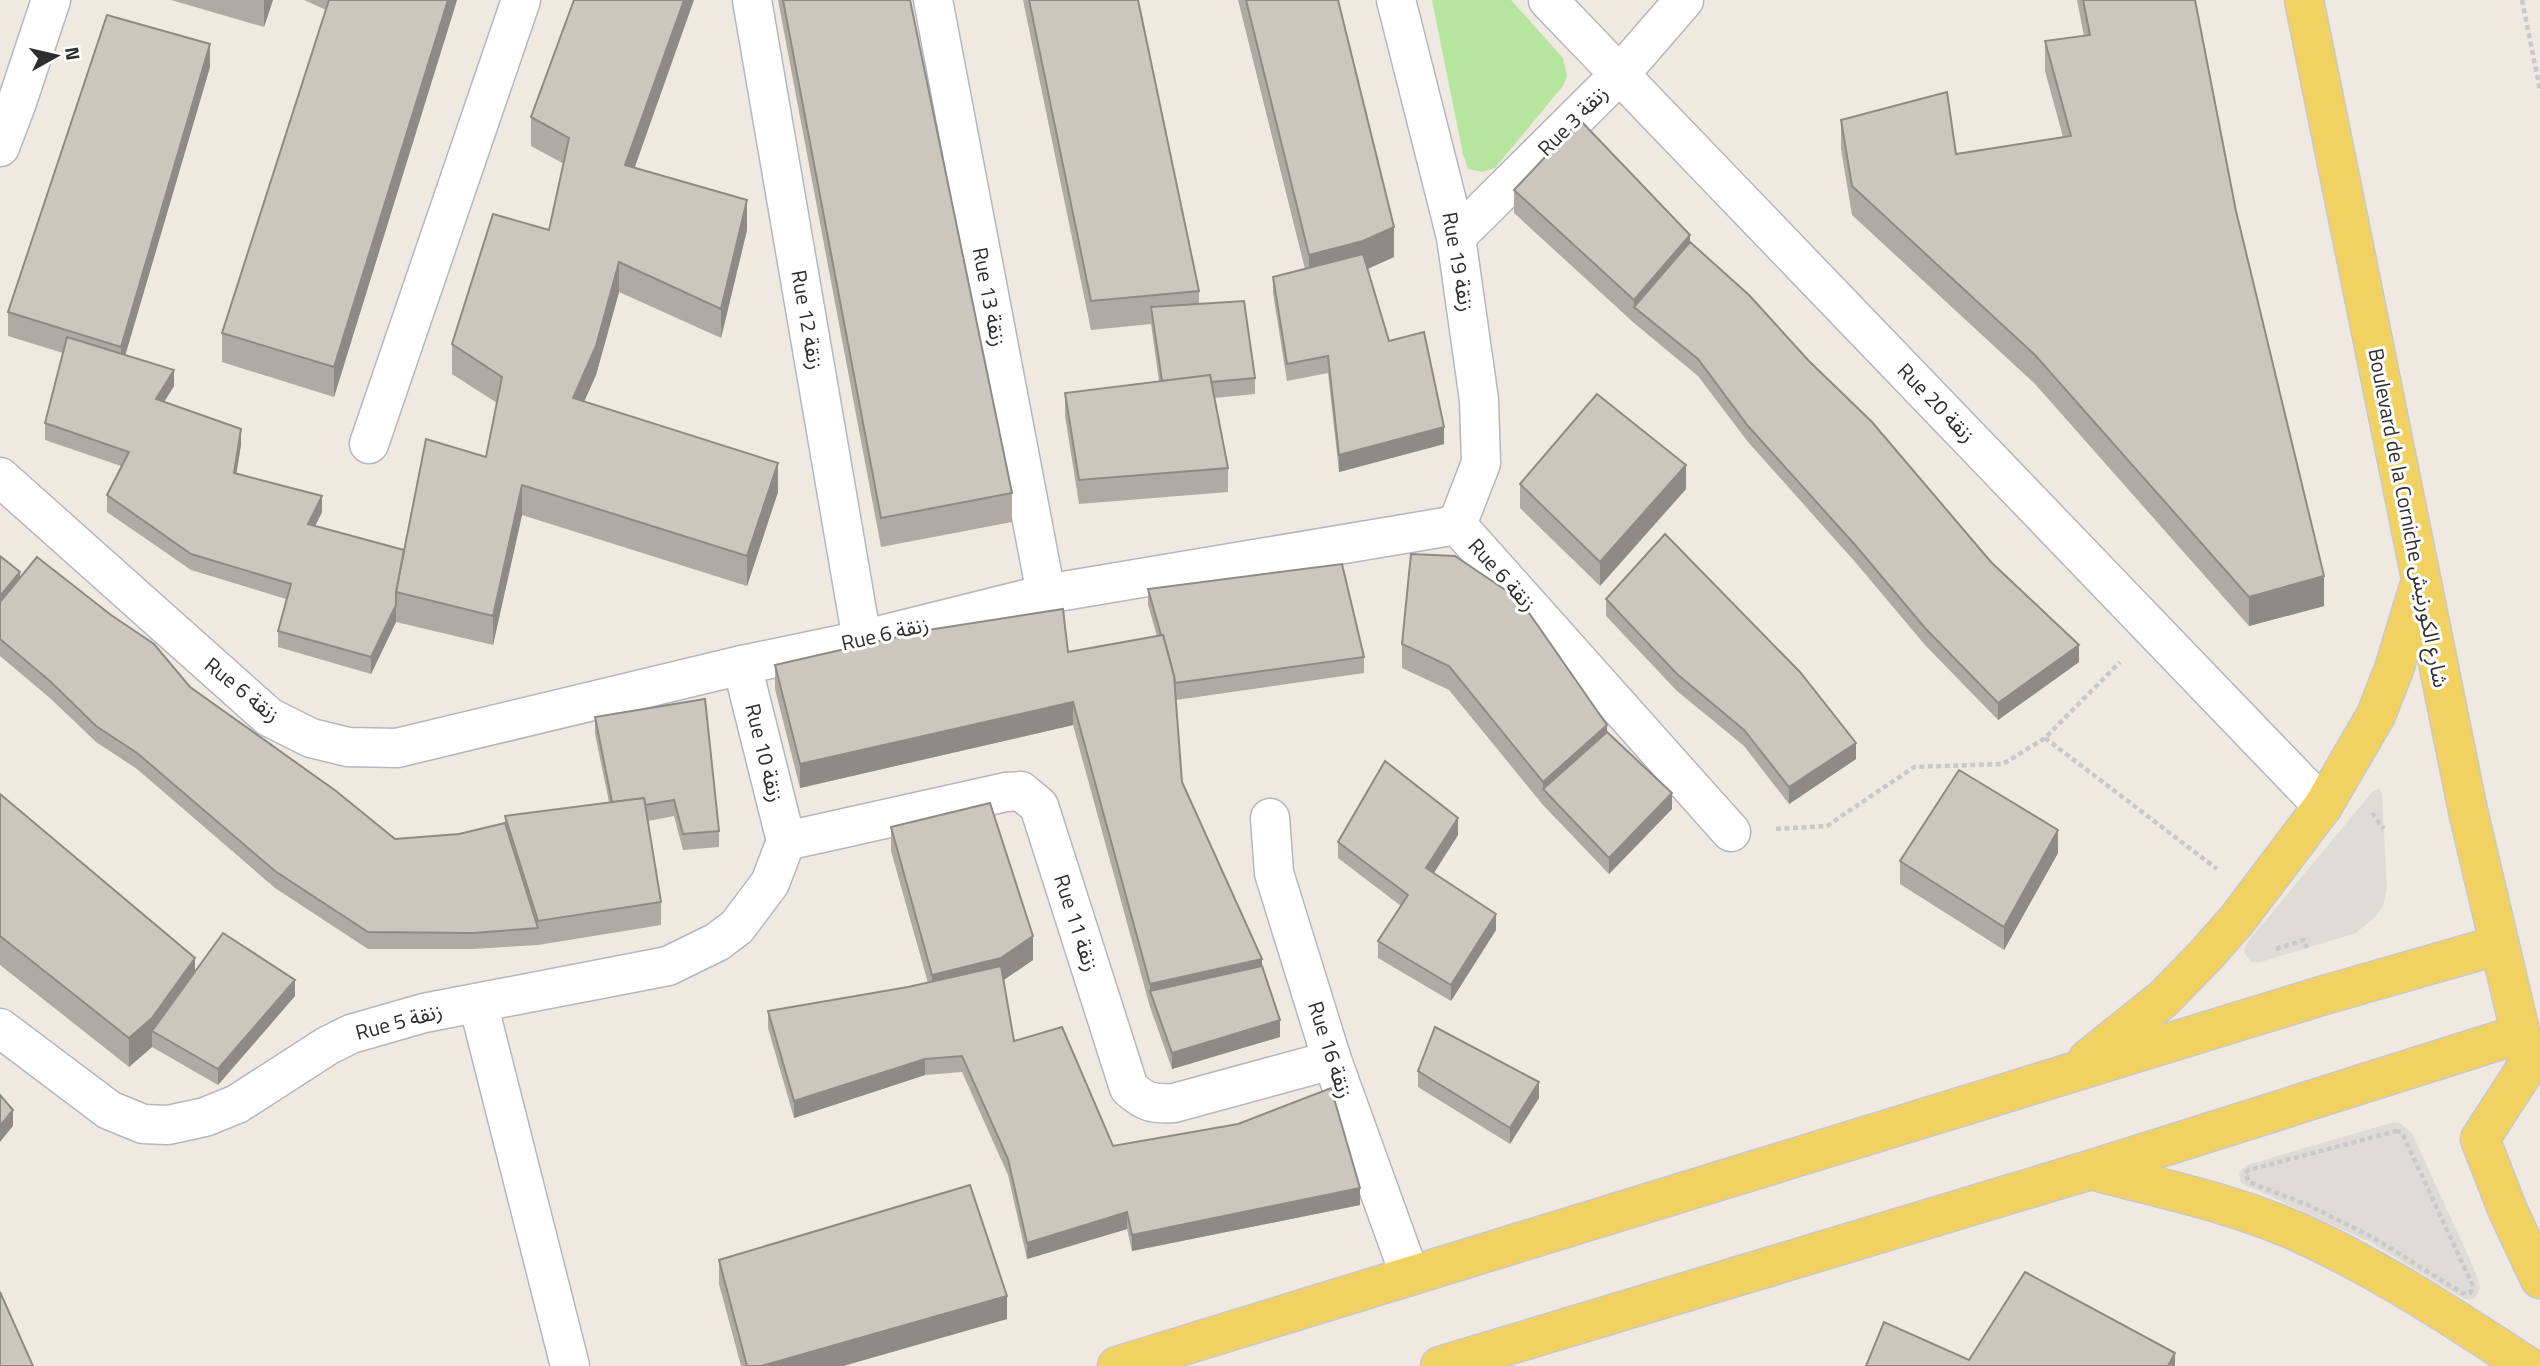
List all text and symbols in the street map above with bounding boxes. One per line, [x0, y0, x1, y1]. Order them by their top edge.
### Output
north arrow [21, 21, 91, 91]
text: N [58, 45, 89, 62]
street label: Rue 3 زنقة [1530, 78, 1615, 163]
street label: Rue 19 زنقة [1434, 209, 1483, 314]
street label: Rue 13 زنقة [965, 244, 1015, 349]
street label: Rue 12 زنقة [783, 267, 832, 372]
street label: Boulevard de la Corniche شارع الكورنيش [2360, 345, 2458, 690]
street label: Rue 20 زنقة [1890, 355, 1983, 450]
street label: Rue 6 زنقة [1461, 531, 1544, 618]
street label: Rue 6 زنقة [838, 607, 932, 659]
street label: Rue 6 زنقة [198, 649, 287, 730]
street label: Rue 10 زنقة [737, 700, 793, 805]
street label: Rue 11 زنقة [1046, 870, 1108, 976]
street label: Rue 5 زنقة [352, 994, 446, 1048]
street label: Rue 16 زنقة [1300, 997, 1362, 1103]

